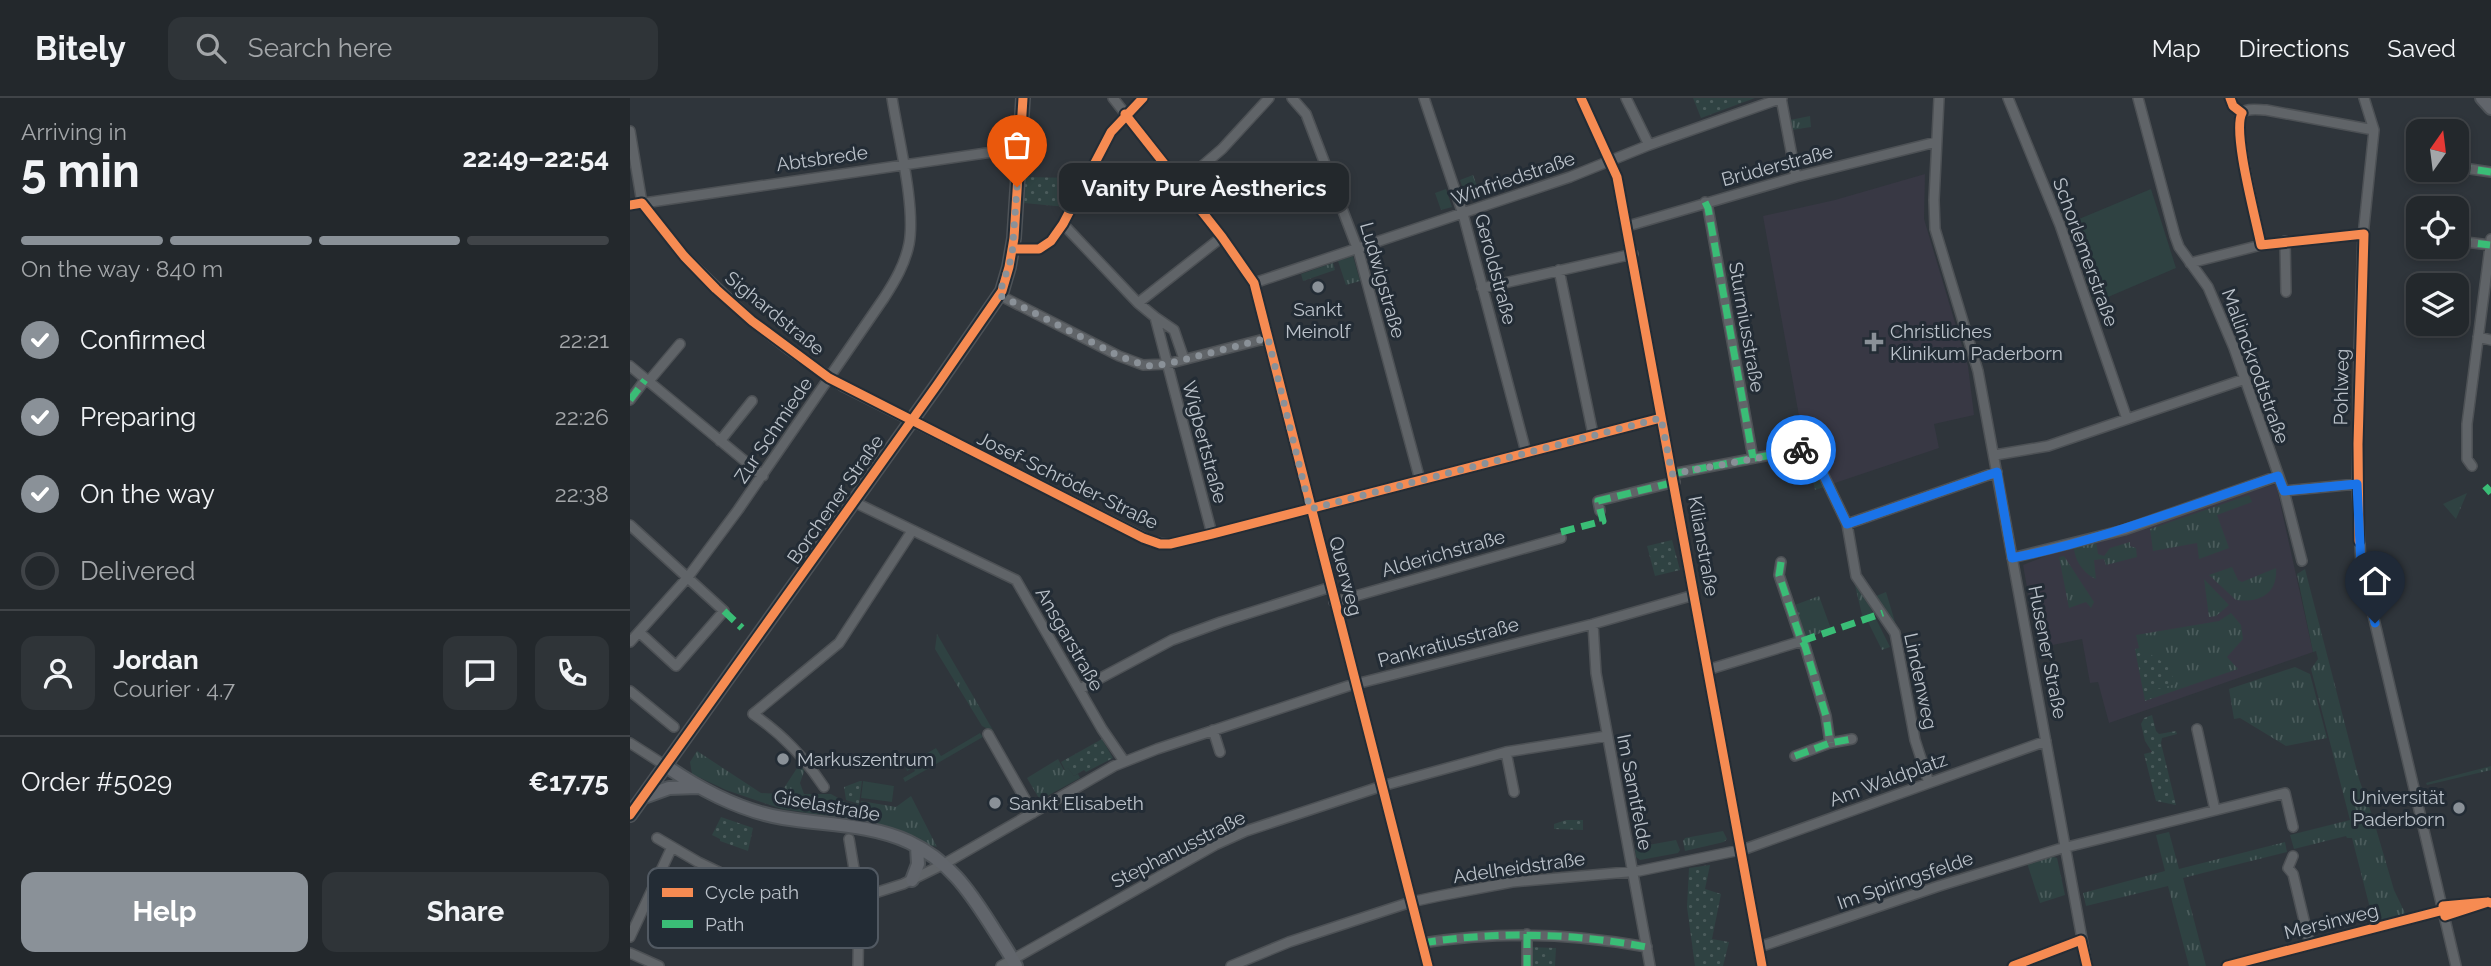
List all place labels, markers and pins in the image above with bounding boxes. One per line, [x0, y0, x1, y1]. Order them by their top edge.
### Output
pin [987, 115, 1047, 187]
callout: Vanity Pure Àestherics [1059, 162, 1350, 212]
marker: Sankt Meinolf [1310, 279, 1326, 295]
place label: Sankt Meinolf [1285, 298, 1352, 342]
place label: Christliches Klinikum Paderborn [1890, 320, 2063, 364]
marker: Christliches Klinikum Paderborn [1864, 332, 1884, 352]
pin [2345, 551, 2405, 623]
place label: Markuszentrum [797, 748, 934, 770]
marker: Markuszentrum [775, 751, 791, 767]
place label: Universität Paderborn [2352, 786, 2446, 830]
place label: Sankt Elisabeth [1009, 792, 1144, 814]
marker: Sankt Elisabeth [987, 795, 1003, 811]
marker: Universität Paderborn [2451, 800, 2467, 816]

